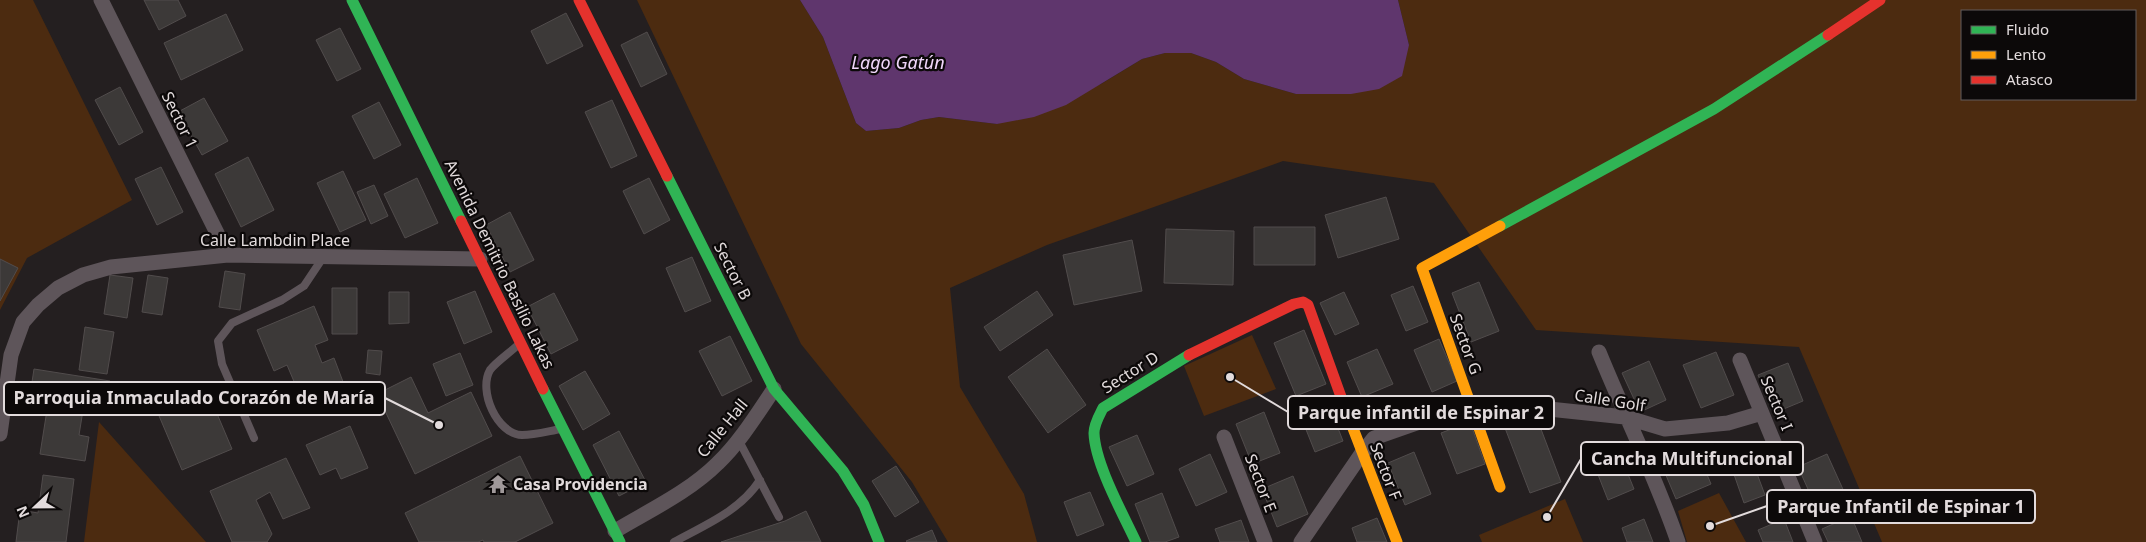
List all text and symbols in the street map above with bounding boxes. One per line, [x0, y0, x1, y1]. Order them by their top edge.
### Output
legend [1961, 10, 2136, 100]
text: Fluido [2006, 19, 2049, 39]
text: Lento [2006, 44, 2046, 64]
water label: Lago Gatún [851, 50, 945, 74]
text: Atasco [2006, 69, 2053, 89]
street label: Sector 1 [157, 88, 203, 152]
street label: Avenida Demitrio Basilio Lakas [440, 156, 560, 372]
street label: Calle Lambdin Place [200, 229, 350, 251]
street label: Sector B [709, 238, 757, 304]
street label: Sector G [1445, 310, 1487, 378]
street label: Sector D [1097, 346, 1163, 398]
street label: Sector I [1756, 372, 1798, 434]
callout: Parroquia Inmaculado Corazón de María [4, 382, 385, 415]
street label: Calle Golf [1573, 384, 1648, 417]
text: Parroquia Inmaculado Corazón de María [14, 385, 374, 409]
street label: Calle Hall [692, 394, 752, 462]
callout: Parque infantil de Espinar 2 [1288, 396, 1554, 429]
text: Parque infantil de Espinar 2 [1298, 400, 1544, 424]
street label: Sector F [1365, 439, 1407, 503]
callout: Cancha Multifuncional [1581, 442, 1803, 475]
text: Cancha Multifuncional [1591, 446, 1793, 470]
street label: Sector E [1240, 451, 1282, 515]
temple icon: Casa Providencia [487, 473, 509, 495]
place label: Casa Providencia [513, 473, 648, 495]
north arrow [10, 482, 60, 532]
callout: Parque Infantil de Espinar 1 [1767, 490, 2035, 523]
text: Parque Infantil de Espinar 1 [1777, 494, 2025, 518]
text: N [12, 503, 33, 521]

